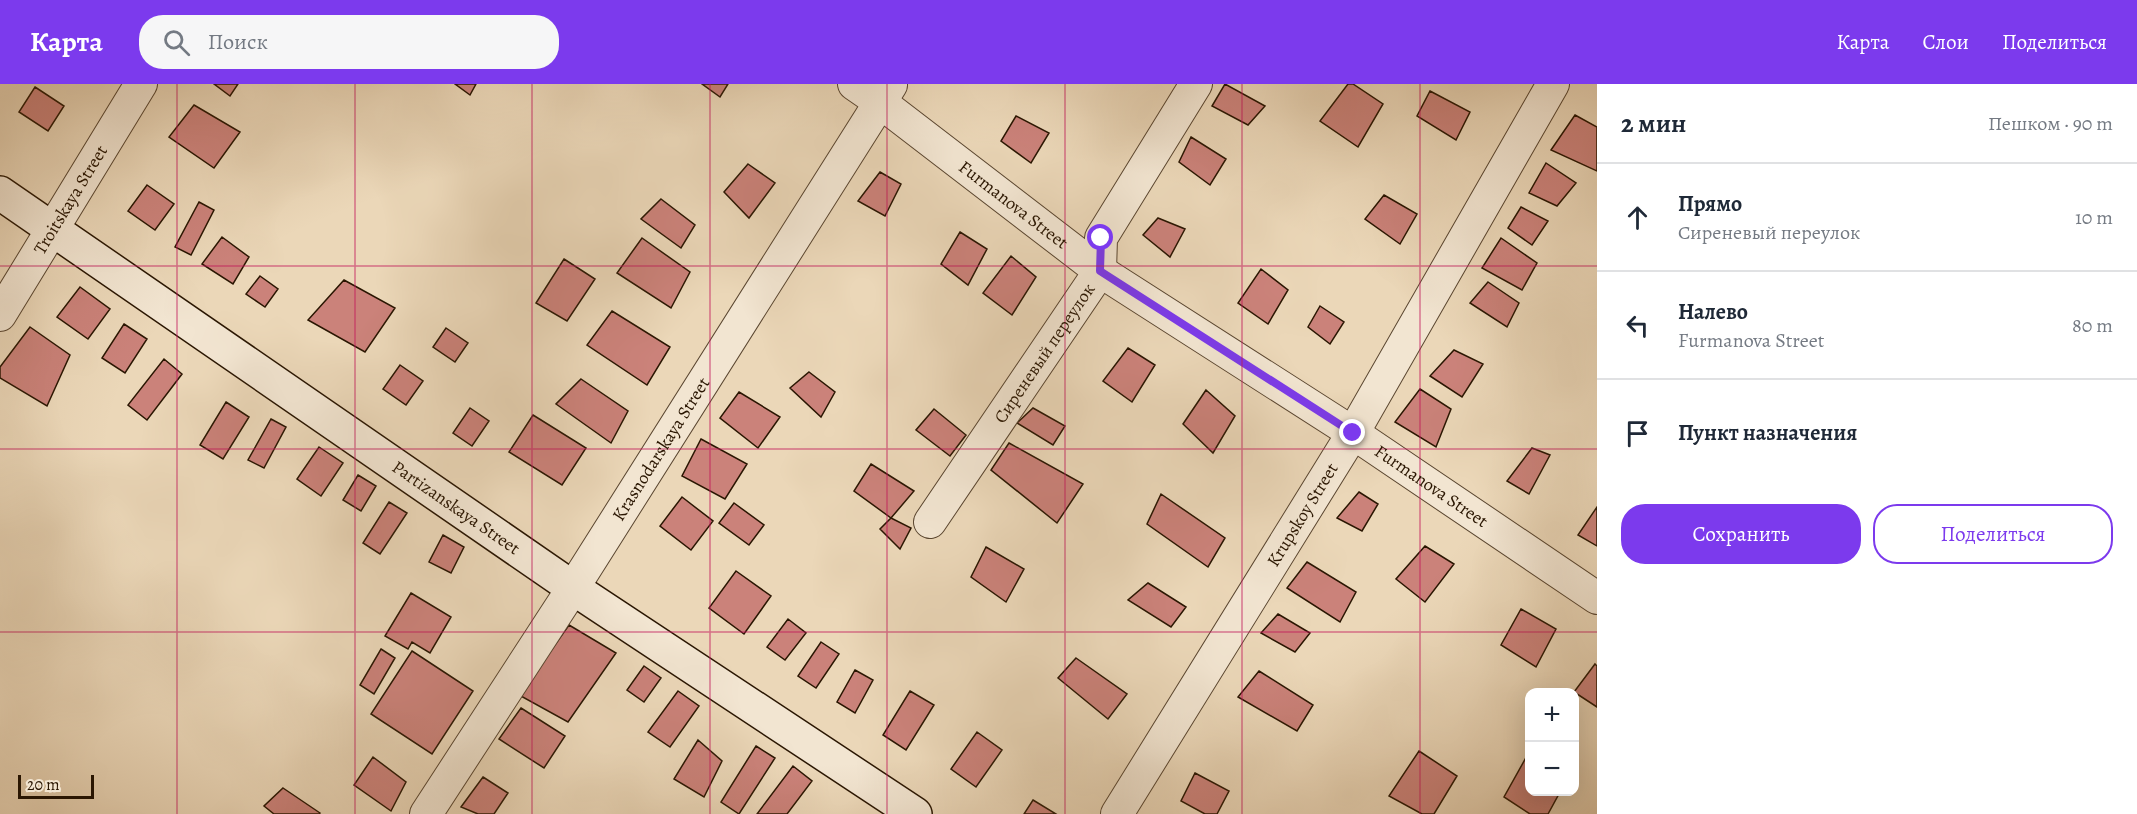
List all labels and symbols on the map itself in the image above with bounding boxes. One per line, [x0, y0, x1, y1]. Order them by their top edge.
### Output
street label: Troitskaya Street [28, 141, 113, 259]
street label: Furmanova Street [954, 155, 1073, 254]
route start [1087, 224, 1113, 250]
street label: Сиреневый переулок [988, 278, 1100, 428]
street label: Krasnodarskaya Street [607, 373, 715, 525]
route end [1339, 419, 1365, 445]
street label: Furmanova Street [1370, 439, 1493, 533]
street label: Partizanskaya Street [387, 455, 525, 560]
street label: Krupskoy Street [1261, 458, 1344, 571]
scale bar [18, 772, 94, 800]

